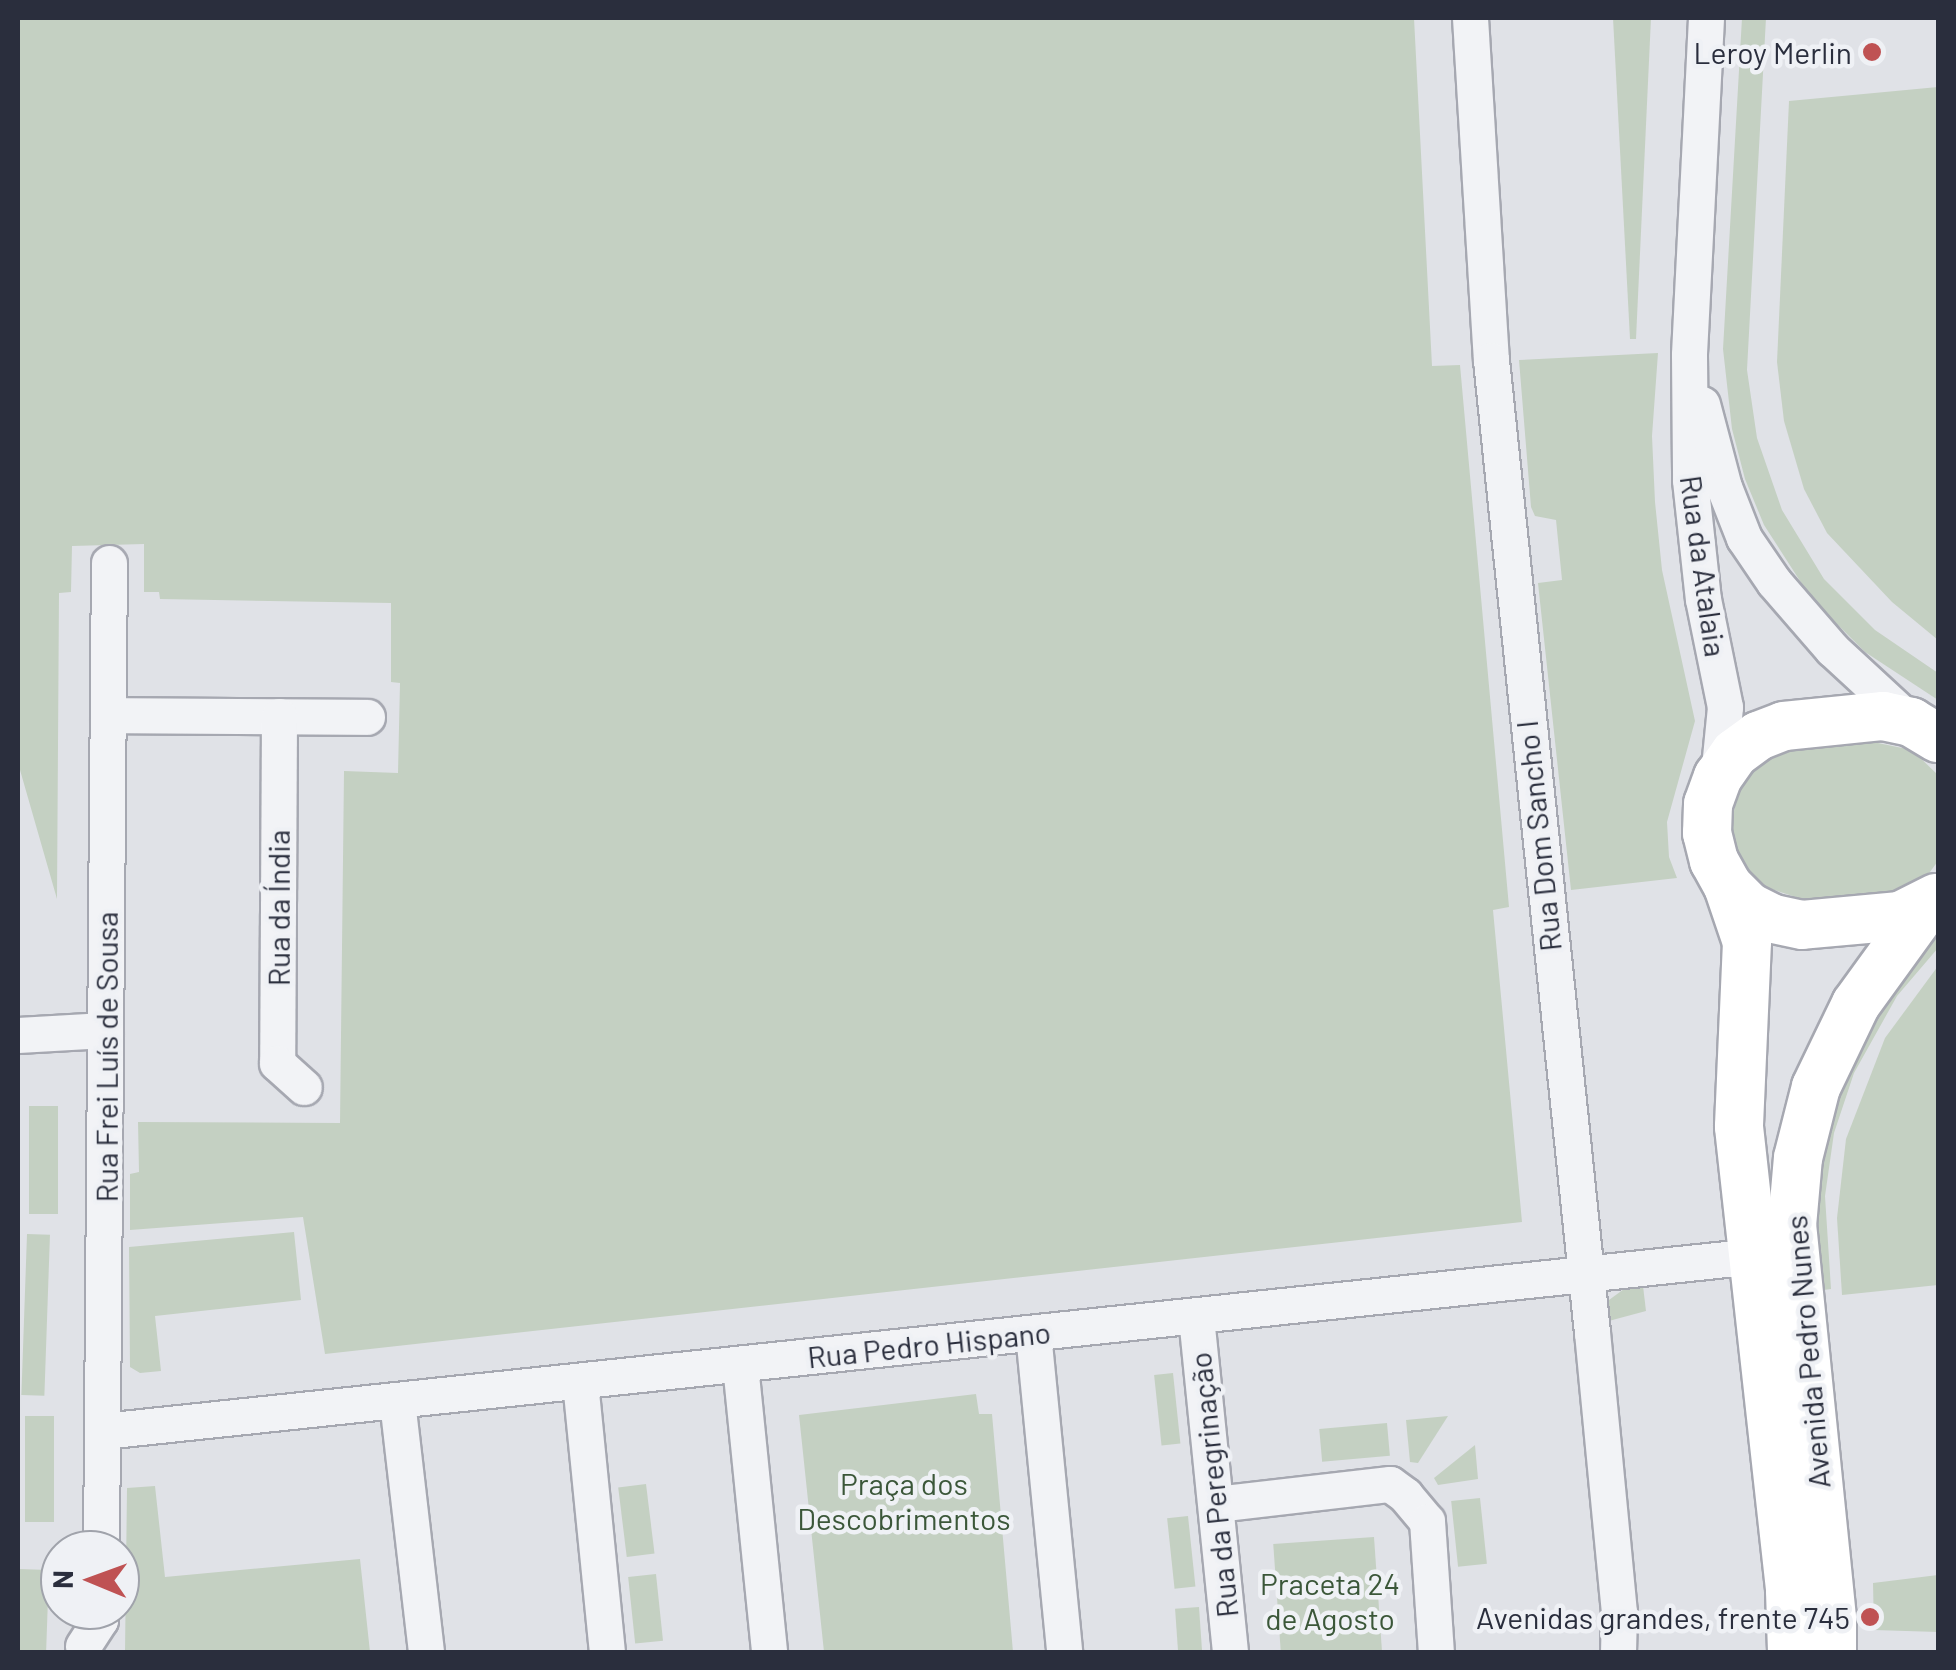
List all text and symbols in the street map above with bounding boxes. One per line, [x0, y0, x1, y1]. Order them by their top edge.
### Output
place label: Leroy Merlin [1694, 34, 1852, 70]
marker: Leroy Merlin [1861, 41, 1883, 63]
street label: Rua da Atalaia [1673, 473, 1735, 659]
street label: Rua Dom Sancho I [1508, 719, 1568, 953]
street label: Rua da Índia [260, 830, 296, 986]
street label: Rua Frei Luís de Sousa [88, 912, 124, 1202]
street label: Avenida Pedro Nunes [1777, 1214, 1837, 1490]
street label: Rua Pedro Hispano [806, 1313, 1052, 1375]
street label: Rua da Peregrinação [1181, 1351, 1245, 1619]
park label: Praça dos Descobrimentos [797, 1465, 1011, 1536]
north arrow [40, 1530, 140, 1630]
park label: Praceta 24 de Agosto [1260, 1565, 1400, 1636]
text: N [45, 1570, 79, 1589]
place label: Avenidas grandes, frente 745 [1476, 1599, 1850, 1635]
marker: Avenidas grandes, frente 745 [1859, 1606, 1881, 1628]

